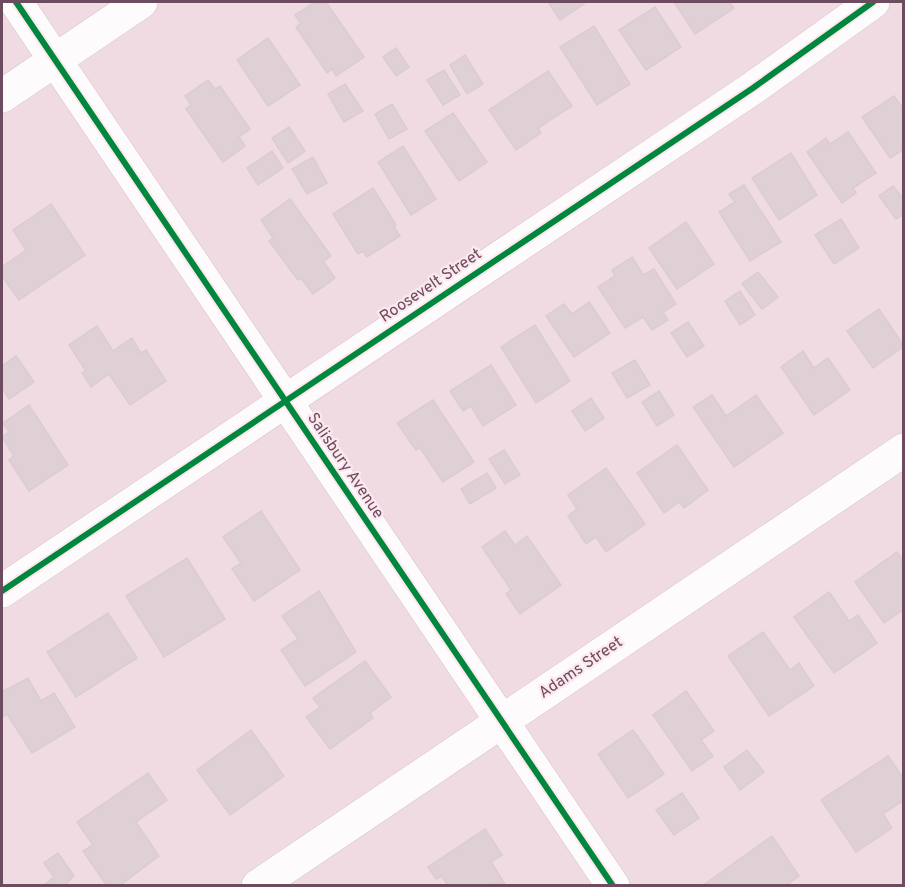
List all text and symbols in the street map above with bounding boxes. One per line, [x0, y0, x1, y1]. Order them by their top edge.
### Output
street label: Roosevelt Street [376, 245, 486, 327]
street label: Salisbury Avenue [302, 409, 388, 523]
street label: Adams Street [535, 633, 627, 703]

